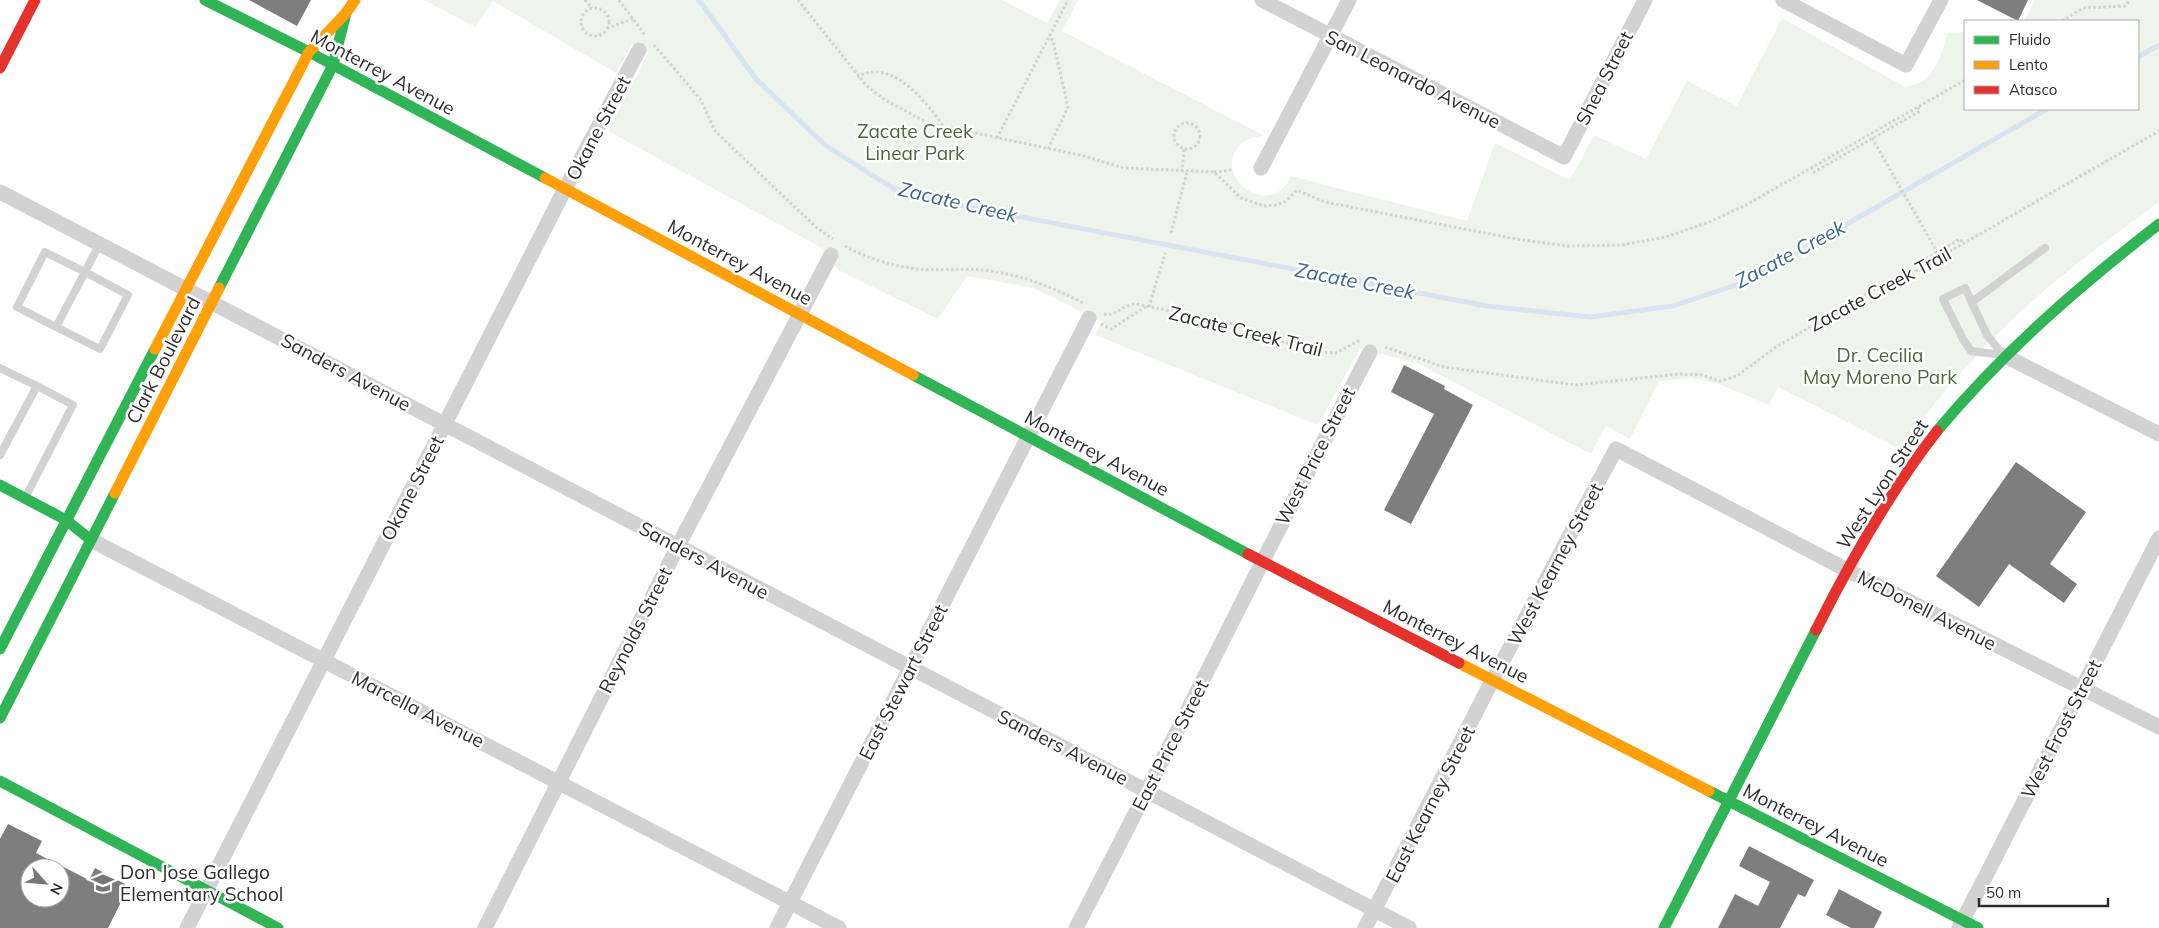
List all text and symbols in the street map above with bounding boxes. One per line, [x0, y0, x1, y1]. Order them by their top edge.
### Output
legend [1964, 20, 2139, 110]
street label: Monterrey Avenue [307, 24, 459, 120]
street label: San Leonardo Avenue [1321, 24, 1505, 134]
street label: Shea Street [1570, 27, 1638, 129]
text: Fluido [2009, 30, 2051, 49]
text: Lento [2009, 55, 2048, 74]
street label: Okane Street [560, 71, 636, 184]
text: Atasco [2009, 80, 2057, 99]
park label: Zacate Creek Linear Park [857, 119, 973, 165]
water label: Zacate Creek [896, 176, 1021, 228]
street label: Monterrey Avenue [664, 214, 816, 310]
water label: Zacate Creek [1730, 214, 1850, 293]
street label: Zacate Creek Trail [1805, 241, 1955, 337]
water label: Zacate Creek [1293, 257, 1418, 304]
street label: Clark Boulevard [121, 292, 205, 428]
street label: Zacate Creek Trail [1167, 300, 1325, 362]
street label: Sanders Avenue [277, 328, 415, 416]
park label: Dr. Cecilia May Moreno Park [1803, 343, 1957, 389]
street label: West Price Street [1270, 383, 1360, 529]
street label: Monterrey Avenue [1021, 405, 1173, 501]
street label: West Lyon Street [1831, 414, 1933, 554]
street label: Okane Street [375, 431, 449, 545]
street label: West Kearney Street [1502, 478, 1608, 649]
street label: Sanders Avenue [635, 516, 773, 604]
street label: Reynolds Street [593, 563, 677, 697]
street label: McDonell Avenue [1854, 565, 2000, 655]
street label: Monterrey Avenue [1379, 594, 1533, 688]
street label: East Stewart Street [853, 600, 953, 764]
street label: West Frost Street [2016, 655, 2107, 803]
street label: Marcella Avenue [348, 665, 488, 753]
street label: East Price Street [1127, 675, 1214, 815]
street label: Sanders Avenue [994, 704, 1132, 790]
street label: East Kearney Street [1380, 721, 1480, 886]
street label: Monterrey Avenue [1739, 778, 1893, 872]
north arrow [20, 858, 70, 908]
place label: Don Jose Gallego Elementary School [120, 860, 283, 906]
school or university icon: Don Jose Gallego Elementary School [90, 870, 116, 896]
scale bar [1979, 876, 2108, 908]
text: N [46, 880, 67, 898]
text: 50 m [1986, 883, 2021, 902]

